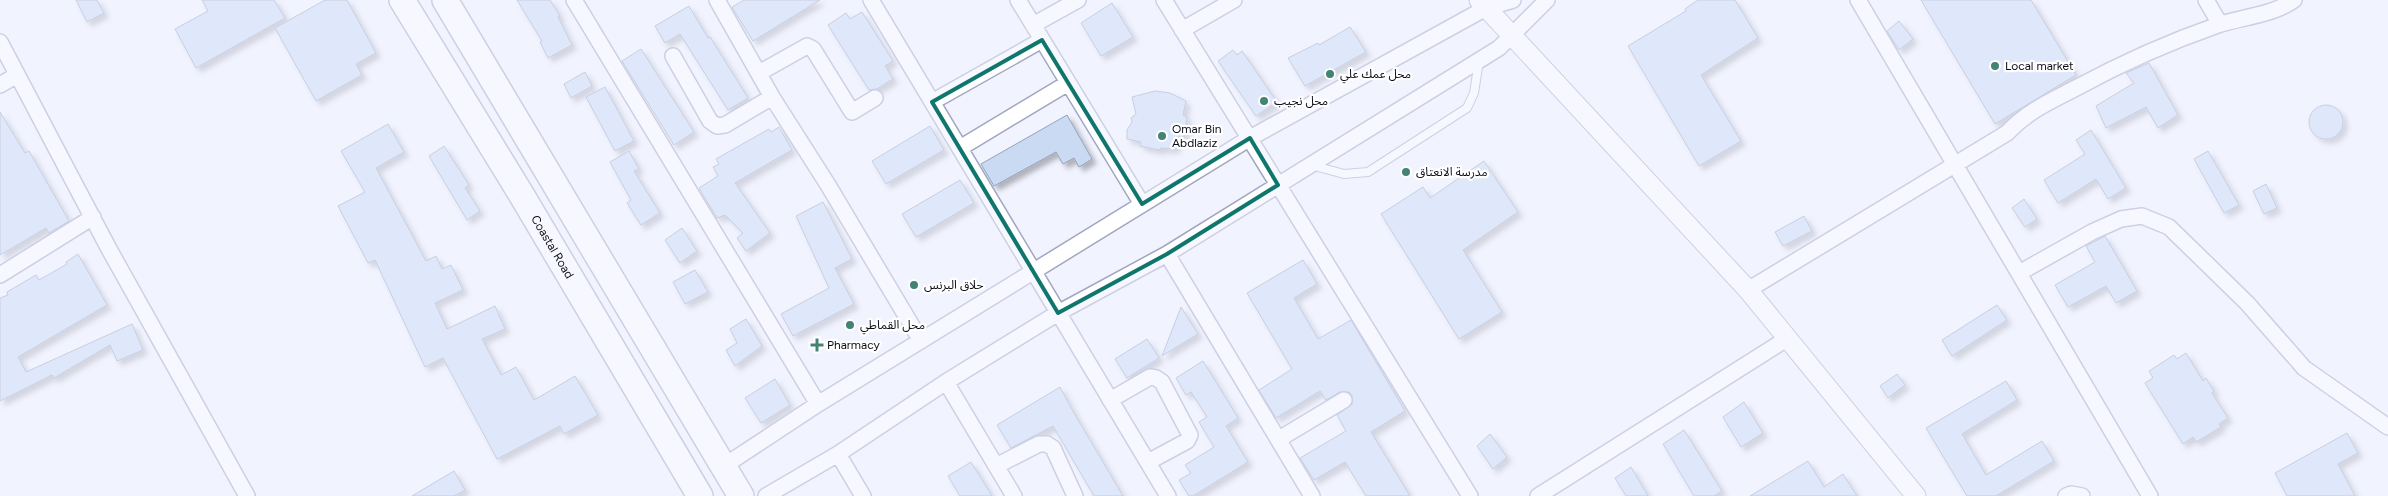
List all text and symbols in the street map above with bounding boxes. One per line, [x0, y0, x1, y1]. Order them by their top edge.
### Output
place label: Local market [2005, 59, 2074, 73]
marker: Local market [1989, 60, 2001, 72]
place label: محل عمك علي [1340, 67, 1411, 84]
marker: محل عمك علي [1324, 68, 1336, 80]
place label: محل نجيب [1274, 94, 1328, 108]
marker: محل نجيب [1258, 95, 1270, 107]
place label: Omar Bin Abdlaziz [1172, 122, 1222, 150]
marker: Omar Bin Abdlaziz [1156, 130, 1168, 142]
place label: مدرسة الانعتاق [1416, 165, 1488, 179]
marker: مدرسة الانعتاق [1400, 166, 1412, 178]
street label: Coastal Road [528, 213, 576, 281]
place label: حلاق البرنس [924, 278, 983, 292]
marker: حلاق البرنس [908, 279, 920, 291]
place label: محل القماطي [860, 318, 925, 335]
marker: محل القماطي [844, 319, 856, 331]
place label: Pharmacy [827, 338, 880, 352]
marker: Pharmacy [811, 339, 823, 351]

